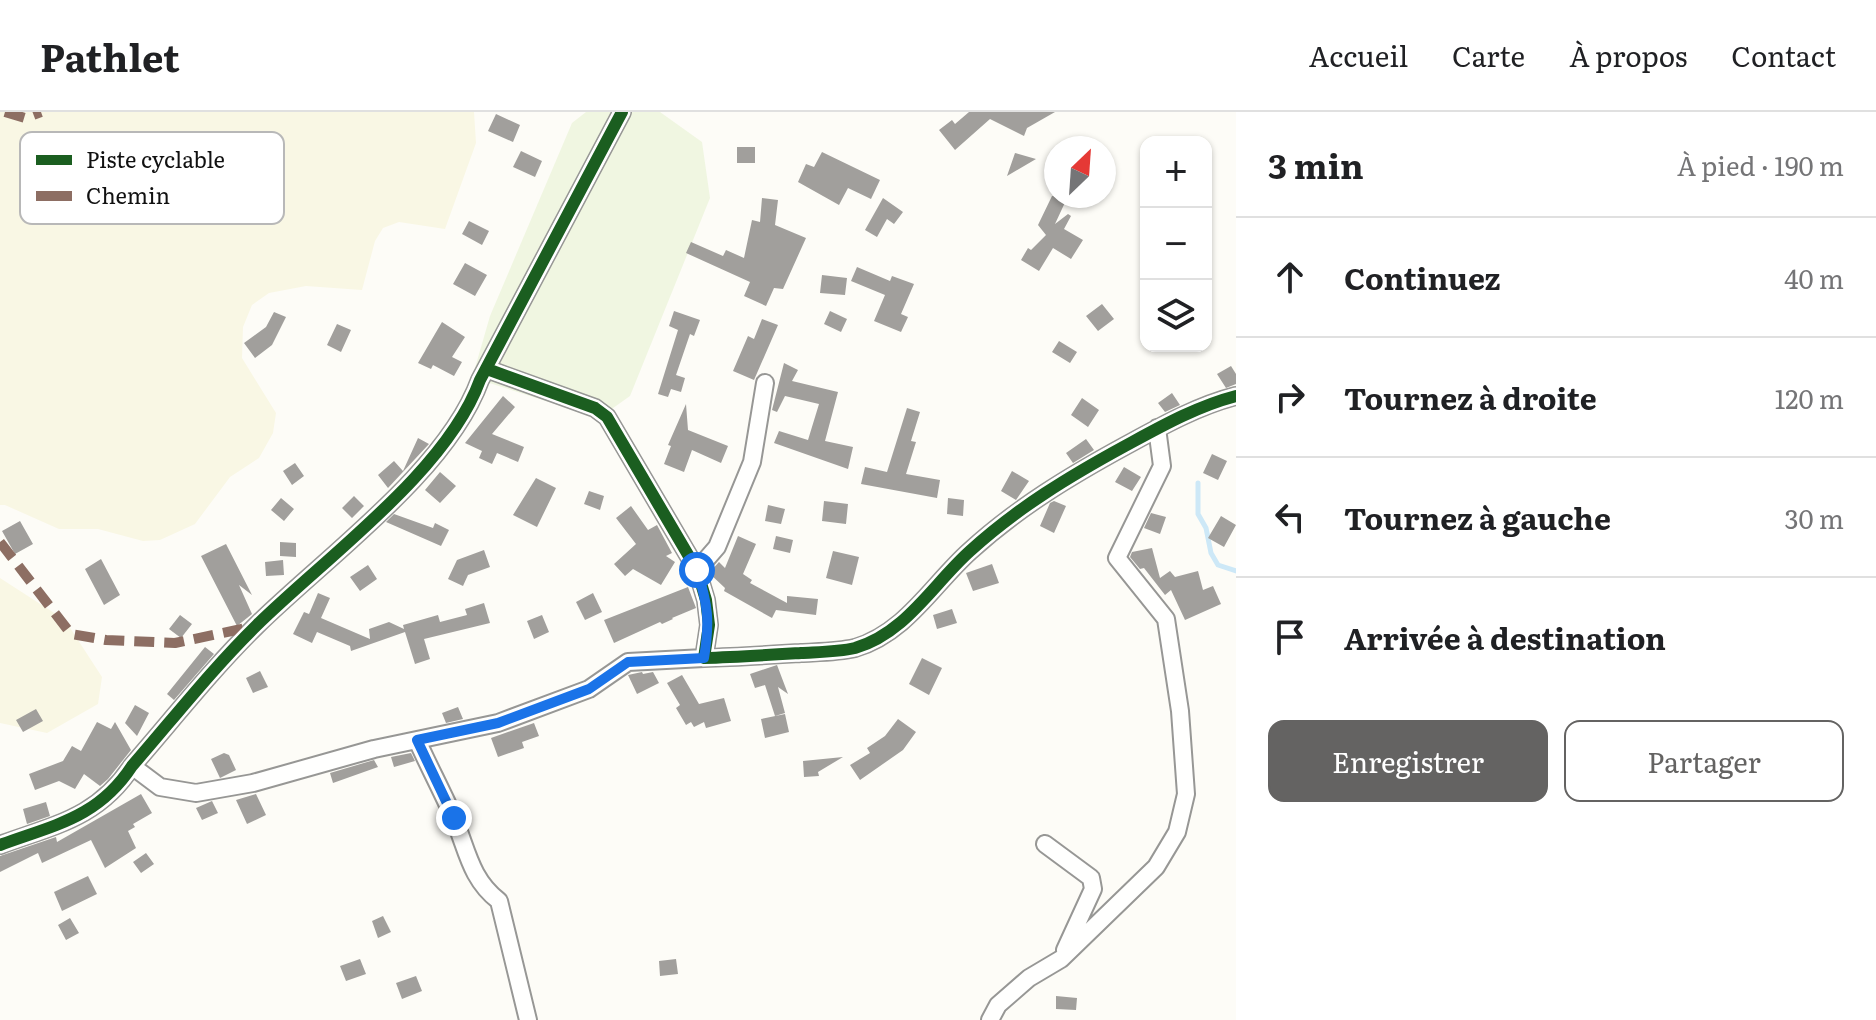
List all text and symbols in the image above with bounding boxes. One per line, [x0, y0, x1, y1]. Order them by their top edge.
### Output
text: Pathlet [40, 27, 180, 84]
text: Accueil [1309, 34, 1408, 76]
text: Carte [1452, 34, 1525, 76]
text: À propos [1569, 34, 1687, 76]
text: Contact [1731, 34, 1836, 76]
legend [20, 132, 284, 224]
north arrow [1044, 136, 1116, 208]
map controls [1140, 136, 1212, 352]
button: + [1140, 136, 1212, 208]
text: 3 min [1268, 139, 1364, 189]
text: Piste cyclable [86, 142, 225, 175]
text: À pied · 190 m [1677, 145, 1844, 184]
text: Chemin [86, 178, 170, 211]
button: − [1140, 208, 1212, 280]
icon: ahead [1268, 255, 1312, 299]
text: Continuez [1344, 255, 1501, 299]
text: 40 m [1784, 258, 1844, 297]
button: layers [1140, 280, 1212, 352]
icon: right [1268, 375, 1312, 419]
text: Tournez à droite [1344, 375, 1597, 419]
text: 120 m [1775, 378, 1844, 417]
icon: left [1268, 495, 1312, 539]
text: Tournez à gauche [1344, 495, 1611, 539]
text: 30 m [1784, 498, 1844, 537]
route start [679, 552, 715, 588]
icon: arrive [1268, 615, 1312, 659]
text: Arrivée à destination [1344, 615, 1666, 659]
button: Enregistrer [1268, 720, 1548, 802]
button: Partager [1564, 720, 1844, 802]
route end [436, 800, 472, 836]

